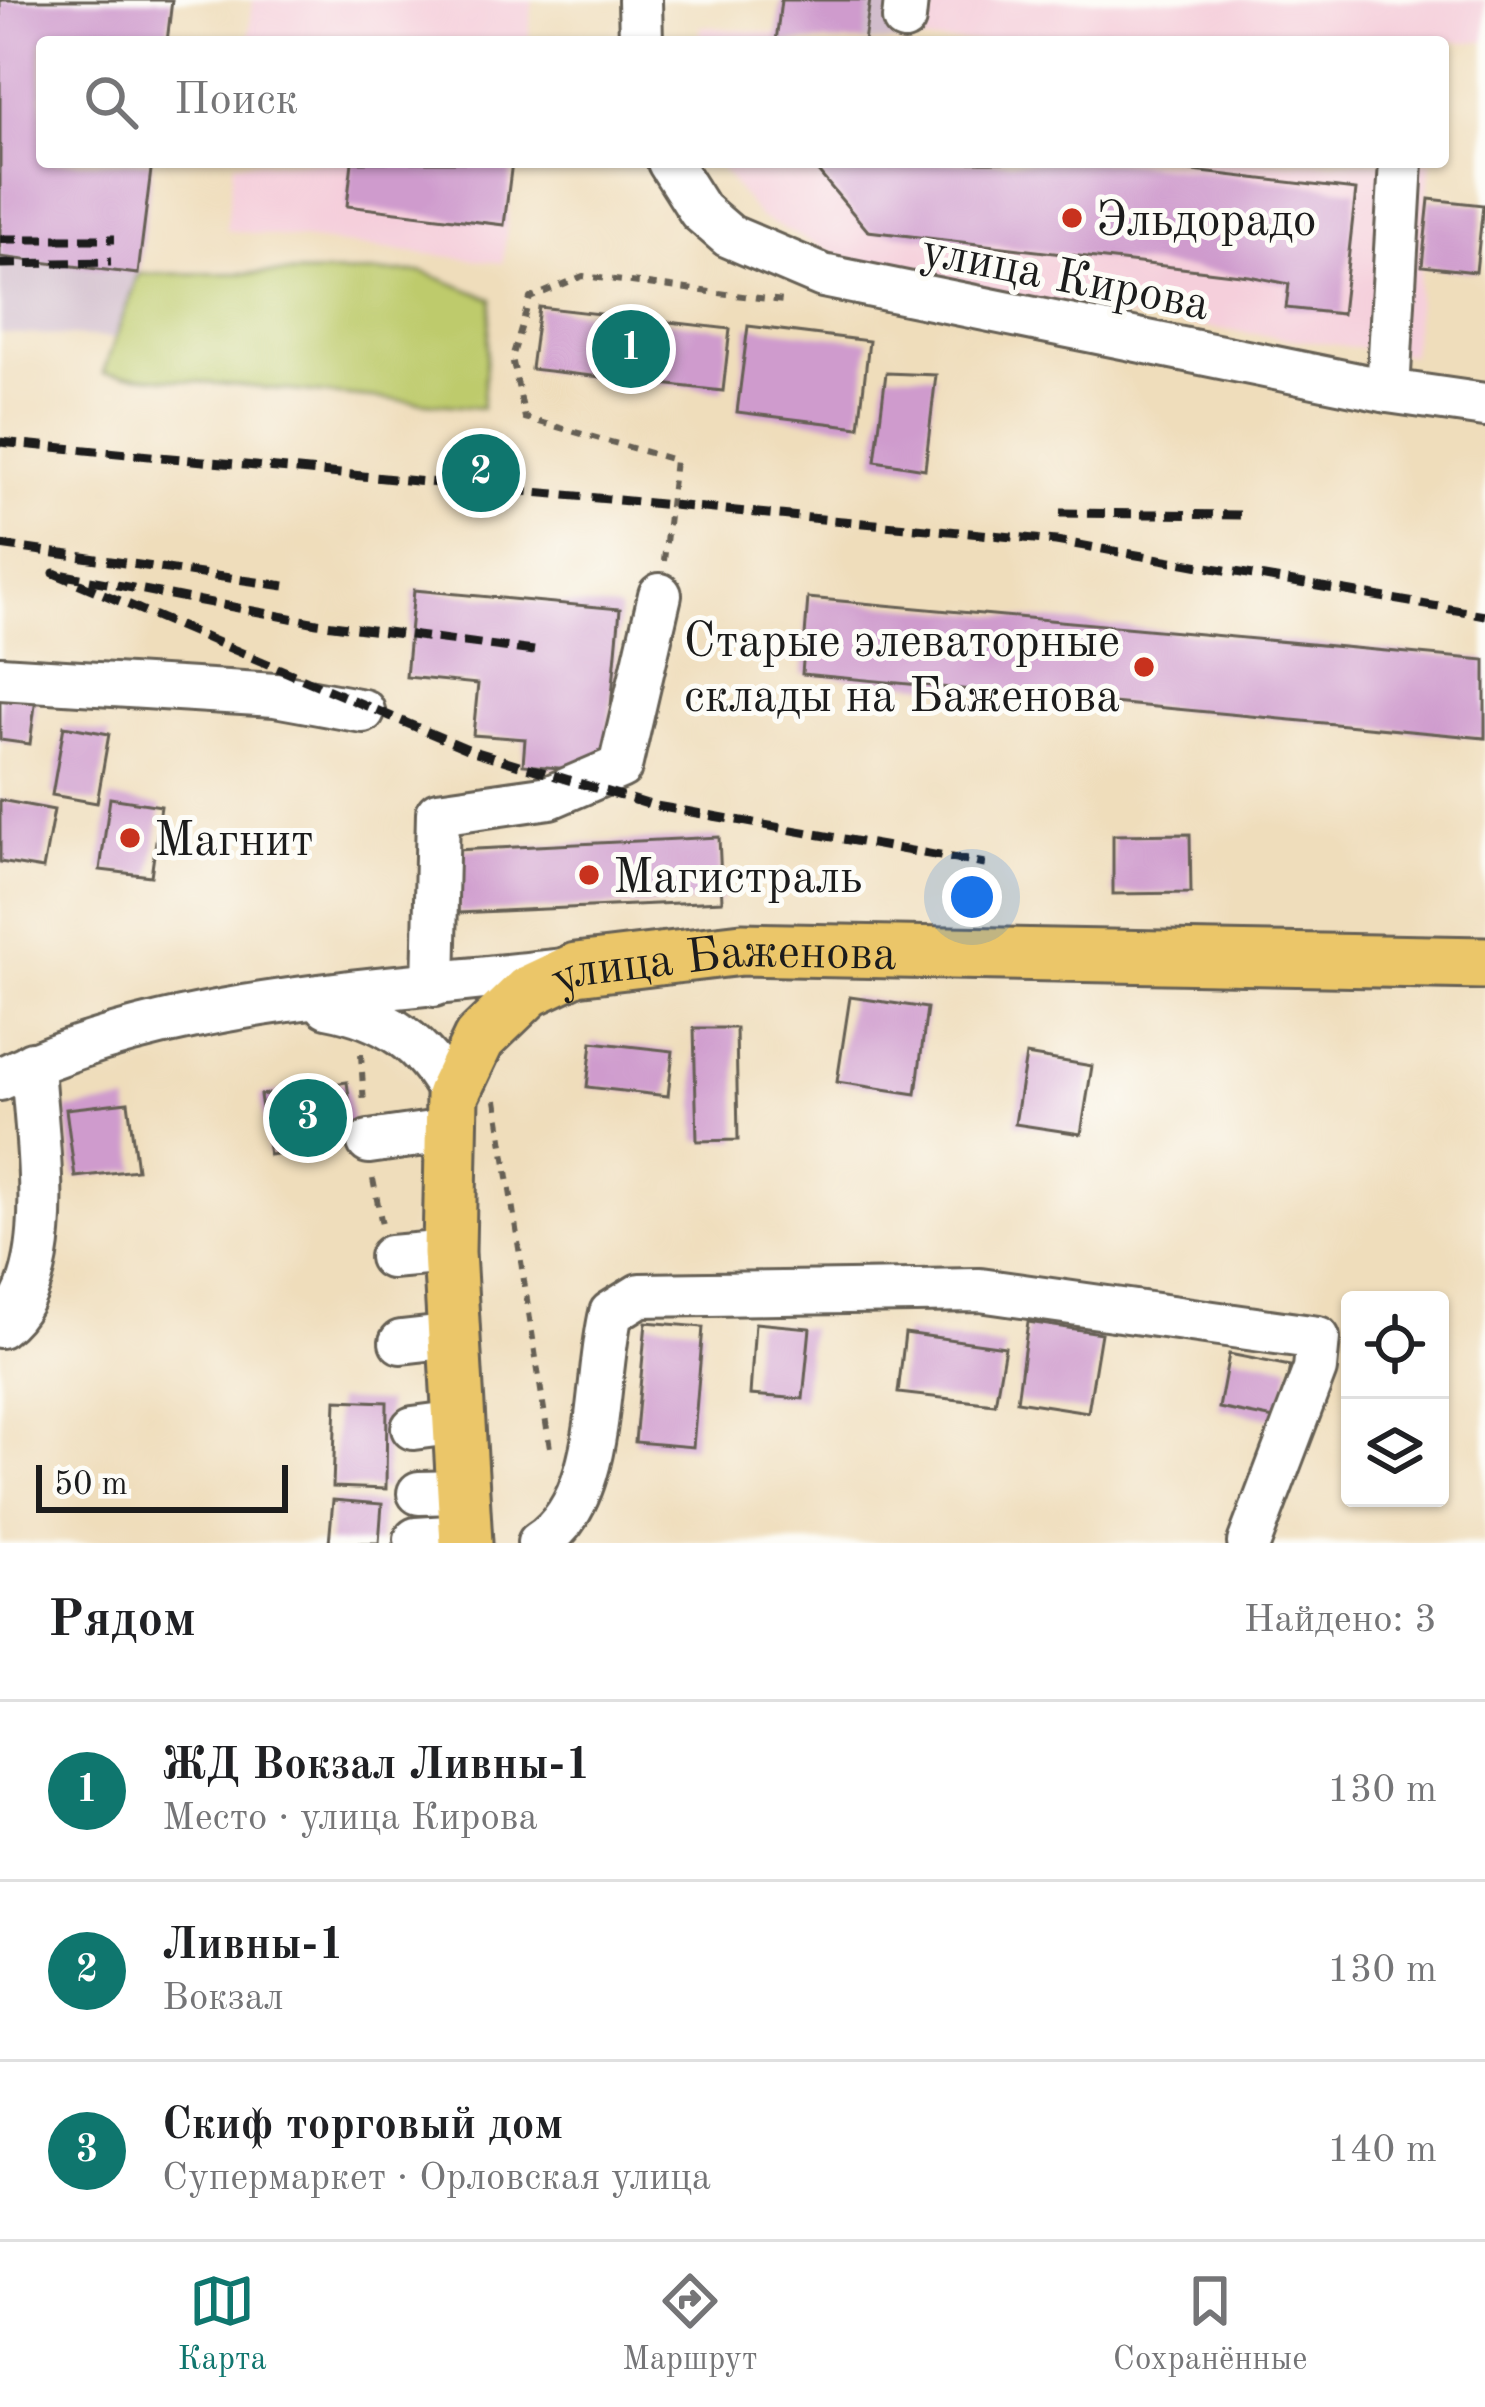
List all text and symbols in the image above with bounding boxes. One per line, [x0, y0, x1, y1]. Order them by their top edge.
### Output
search box [36, 36, 1449, 168]
icon: search [78, 69, 144, 135]
text: Поиск [174, 79, 298, 124]
place label: Эльдорадо [1096, 198, 1317, 246]
marker: Эльдорадо [1059, 205, 1085, 231]
street label: улица Кирова [917, 227, 1213, 330]
pin: 1 [592, 304, 670, 394]
pin: 2 [442, 428, 520, 518]
place label: Старые элеваторные склады на Баженова [683, 619, 1120, 722]
marker: Старые элеваторные склады на Баженова [1131, 654, 1157, 680]
place label: Магнит [154, 818, 314, 866]
marker: Магнит [117, 825, 143, 851]
place label: Магистраль [613, 855, 862, 903]
marker: Магистраль [576, 862, 602, 888]
your location [942, 867, 1002, 927]
street label: улица Баженова [544, 929, 897, 1005]
pin: 3 [269, 1073, 347, 1163]
map controls [1341, 1291, 1449, 1507]
button: locate [1341, 1291, 1449, 1399]
button: layers [1341, 1399, 1449, 1507]
scale bar [36, 1459, 288, 1512]
text: 50 m [54, 1469, 128, 1502]
text: Рядом [48, 1596, 196, 1647]
text: Найдено: 3 [1244, 1601, 1437, 1640]
text: ЖД Вокзал Ливны-1 [162, 1744, 591, 1789]
text: 1 [76, 1771, 98, 1810]
text: 130 m [1327, 1771, 1437, 1810]
text: Место · улица Кирова [162, 1799, 538, 1838]
text: Ливны-1 [162, 1924, 344, 1969]
text: 2 [76, 1951, 98, 1990]
text: 130 m [1327, 1951, 1437, 1990]
text: Вокзал [162, 1979, 284, 2018]
text: Скиф торговый дом [162, 2104, 563, 2149]
text: 3 [76, 2131, 98, 2170]
text: 140 m [1327, 2131, 1437, 2170]
text: Супермаркет · Орловская улица [162, 2159, 711, 2198]
tab: Карта [178, 2268, 267, 2381]
tab: Маршрут [622, 2268, 758, 2381]
tab: Сохранённые [1113, 2268, 1307, 2381]

